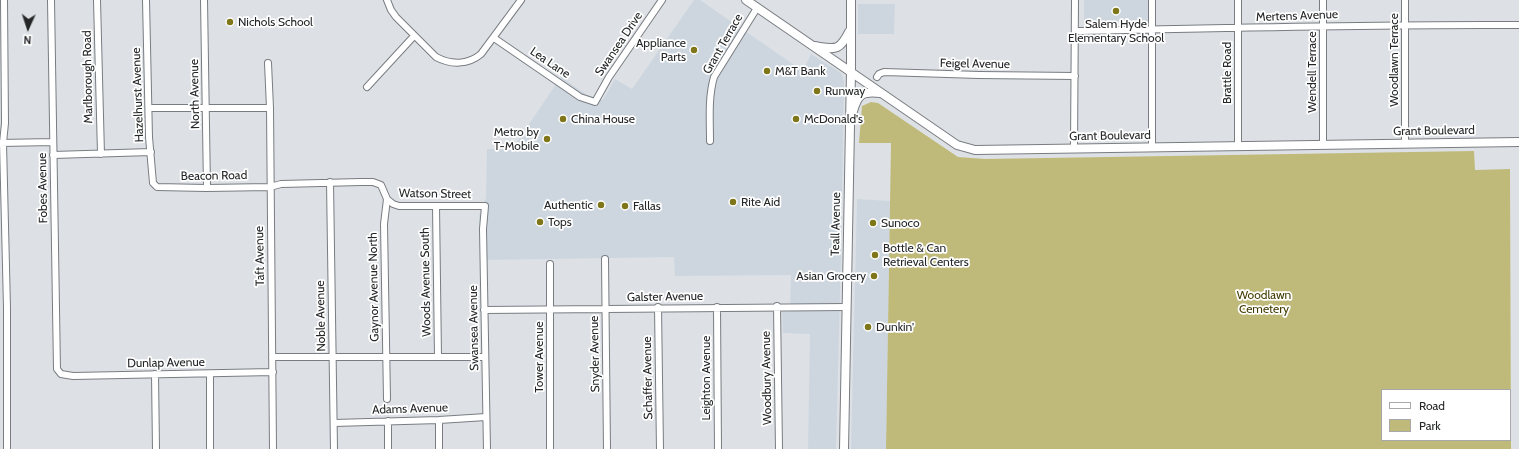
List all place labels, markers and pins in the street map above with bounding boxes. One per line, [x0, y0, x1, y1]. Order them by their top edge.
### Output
marker: Salem Hyde Elementary School [1111, 6, 1121, 16]
place label: Nichols School [238, 15, 313, 29]
marker: Nichols School [225, 17, 235, 27]
place label: Salem Hyde Elementary School [1068, 17, 1164, 45]
place label: Appliance Parts [636, 36, 686, 64]
marker: Appliance Parts [689, 45, 699, 55]
place label: M&T Bank [775, 64, 826, 78]
marker: M&T Bank [762, 66, 772, 76]
place label: Runway [825, 84, 865, 98]
marker: Runway [812, 86, 822, 96]
place label: China House [571, 112, 635, 126]
place label: McDonald's [804, 112, 863, 126]
marker: China House [558, 114, 568, 124]
marker: McDonald's [791, 114, 801, 124]
place label: Metro by T-Mobile [494, 125, 539, 153]
marker: Metro by T-Mobile [542, 134, 552, 144]
place label: Rite Aid [741, 195, 780, 209]
marker: Rite Aid [728, 197, 738, 207]
place label: Authentic [544, 198, 593, 212]
place label: Fallas [633, 199, 661, 213]
marker: Authentic [596, 200, 606, 210]
marker: Fallas [620, 201, 630, 211]
place label: Tops [548, 215, 572, 229]
place label: Sunoco [881, 216, 919, 230]
marker: Tops [535, 217, 545, 227]
marker: Sunoco [868, 218, 878, 228]
place label: Bottle & Can Retrieval Centers [883, 241, 969, 269]
marker: Bottle & Can Retrieval Centers [870, 250, 880, 260]
place label: Asian Grocery [796, 269, 866, 283]
marker: Asian Grocery [869, 271, 879, 281]
place label: Dunkin' [876, 320, 914, 334]
marker: Dunkin' [863, 322, 873, 332]

